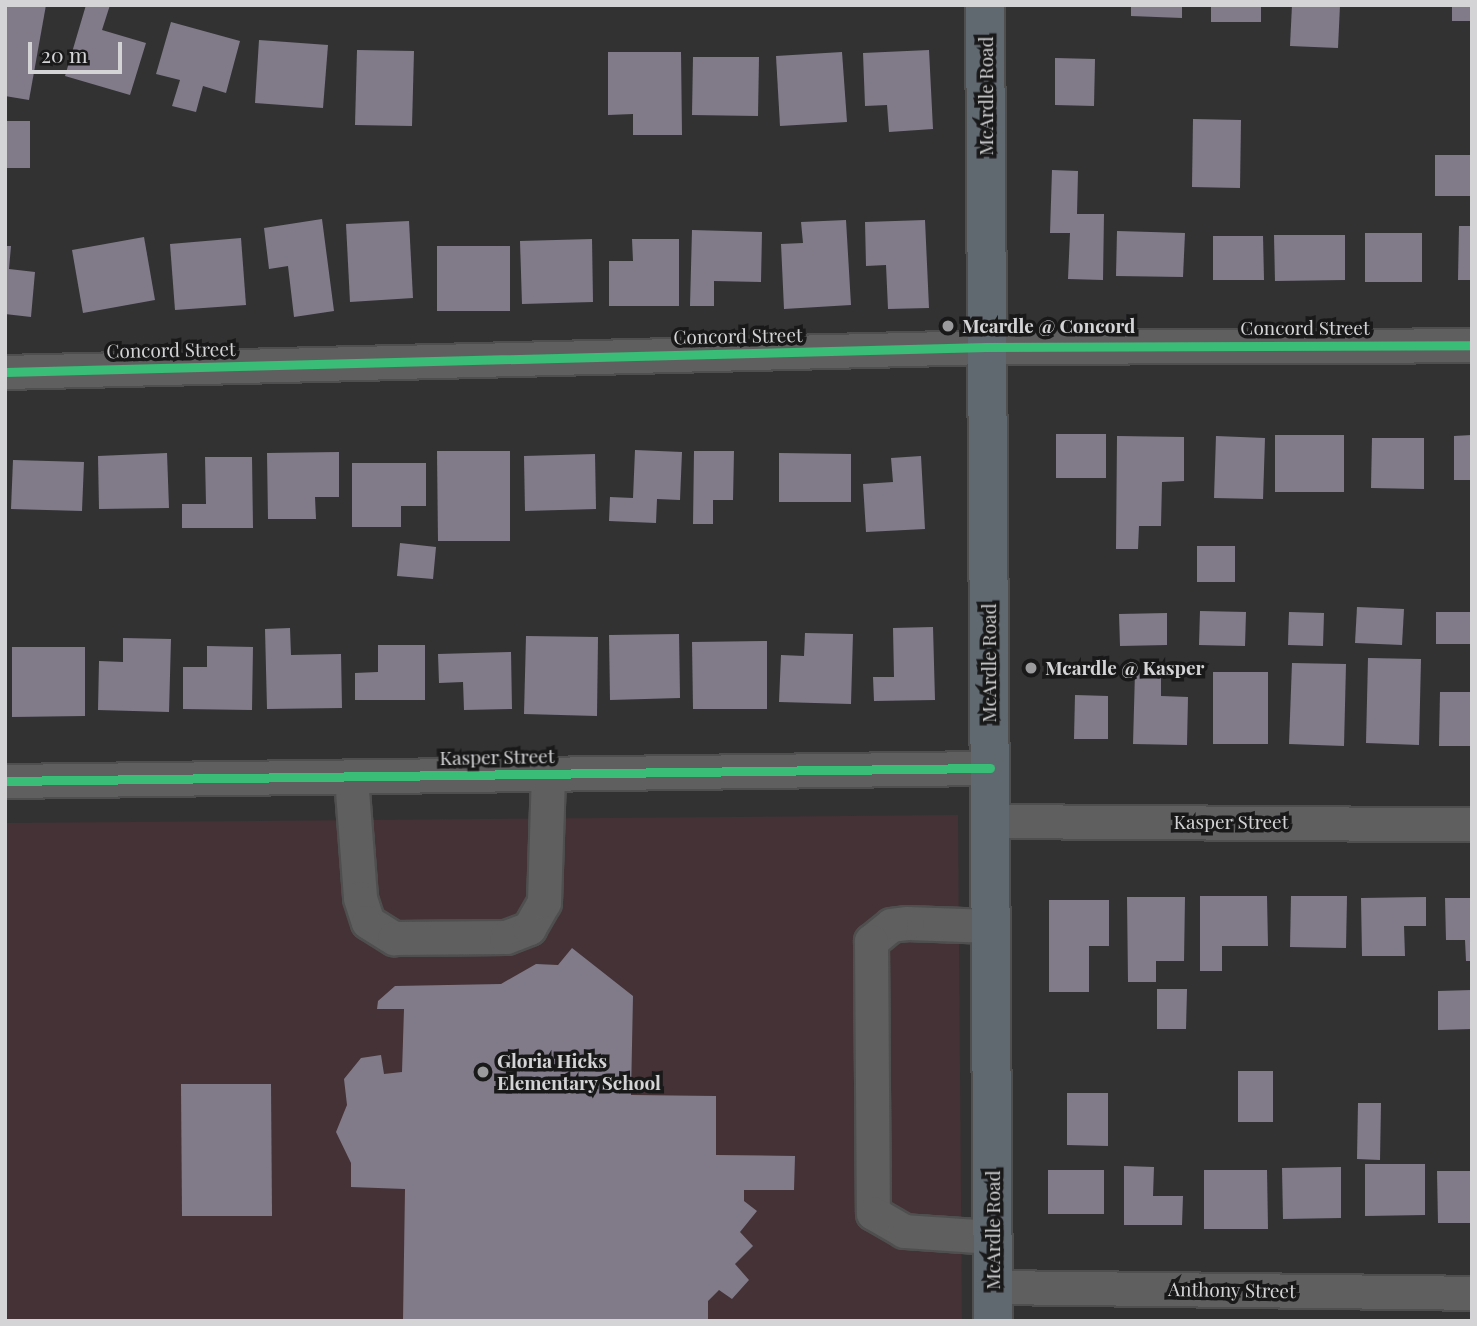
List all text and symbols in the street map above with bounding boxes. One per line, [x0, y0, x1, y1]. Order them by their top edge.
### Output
scale bar [32, 28, 126, 72]
street label: McArdle Road [975, 36, 997, 156]
text: 20 m [41, 40, 88, 68]
place label: Mcardle @ Concord [962, 315, 1135, 337]
street label: Concord Street [1240, 317, 1370, 339]
marker: Mcardle @ Concord [940, 318, 956, 334]
street label: Concord Street [673, 323, 803, 349]
street label: Concord Street [106, 337, 236, 363]
street label: McArdle Road [978, 603, 1000, 723]
place label: Mcardle @ Kasper [1045, 657, 1204, 679]
marker: Mcardle @ Kasper [1023, 660, 1039, 676]
street label: Kasper Street [439, 745, 555, 769]
street label: Kasper Street [1173, 811, 1289, 833]
place label: Gloria Hicks Elementary School [497, 1050, 662, 1094]
marker: Gloria Hicks Elementary School [475, 1064, 491, 1080]
street label: McArdle Road [982, 1170, 1004, 1290]
street label: Anthony Street [1168, 1277, 1296, 1303]

